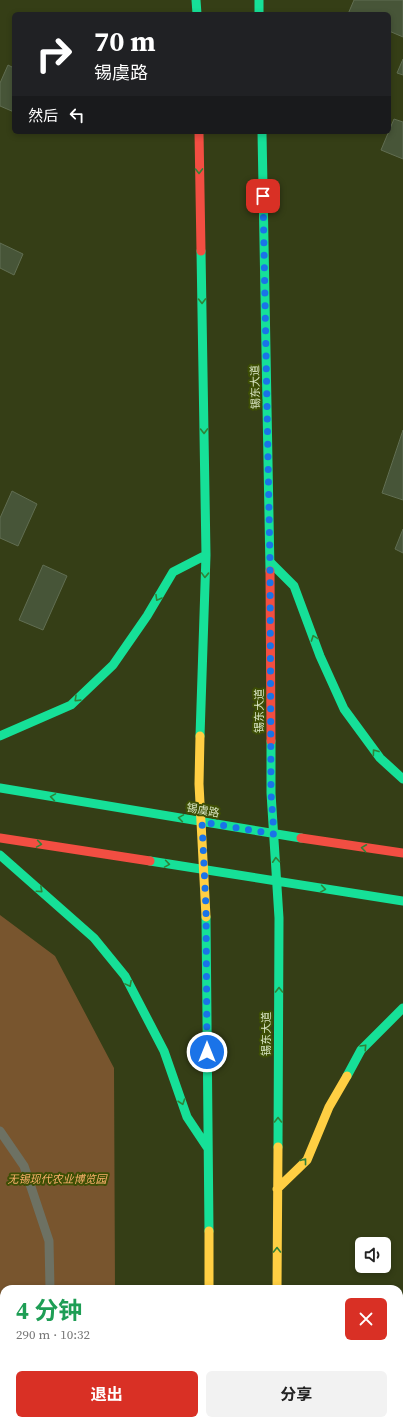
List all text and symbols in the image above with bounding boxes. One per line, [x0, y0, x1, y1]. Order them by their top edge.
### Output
text: 70 m [94, 22, 156, 60]
icon: right [28, 28, 80, 80]
text: 锡虞路 [94, 60, 148, 85]
icon: left [66, 104, 88, 126]
text: 然后 [28, 105, 58, 126]
one-way arrow [195, 168, 203, 174]
pin [246, 179, 280, 213]
icon: arrive [252, 185, 274, 207]
one-way arrow [197, 298, 206, 304]
street label: 锡东大道 [248, 365, 263, 409]
one-way arrow [200, 428, 208, 434]
one-way arrow [201, 572, 210, 578]
one-way arrow [155, 594, 162, 601]
one-way arrow [310, 635, 318, 642]
street label: 锡东大道 [252, 689, 267, 733]
one-way arrow [75, 694, 82, 701]
one-way arrow [372, 749, 380, 756]
one-way arrow [49, 793, 56, 802]
street label: 锡虞路 [185, 800, 220, 821]
one-way arrow [178, 814, 184, 823]
one-way arrow [35, 839, 42, 848]
one-way arrow [361, 844, 367, 853]
one-way arrow [271, 857, 280, 863]
one-way arrow [164, 859, 170, 868]
one-way arrow [320, 884, 326, 893]
one-way arrow [35, 885, 42, 892]
one-way arrow [124, 979, 132, 987]
one-way arrow [275, 987, 283, 993]
street label: 锡东大道 [259, 1012, 274, 1056]
position arrow [186, 1031, 228, 1073]
one-way arrow [360, 1044, 367, 1051]
one-way arrow [177, 1098, 185, 1105]
one-way arrow [274, 1117, 282, 1123]
one-way arrow [299, 1158, 306, 1166]
park label: 无锡现代农业博览园 [8, 1172, 108, 1187]
map controls [355, 1237, 391, 1273]
button: sound [355, 1237, 391, 1273]
one-way arrow [273, 1247, 281, 1253]
text: 4 分钟 [16, 1294, 82, 1327]
button: close [345, 1298, 387, 1340]
text: 290 m · 10:32 [16, 1326, 90, 1343]
button: 退出 [16, 1371, 198, 1417]
button: 分享 [206, 1371, 387, 1417]

